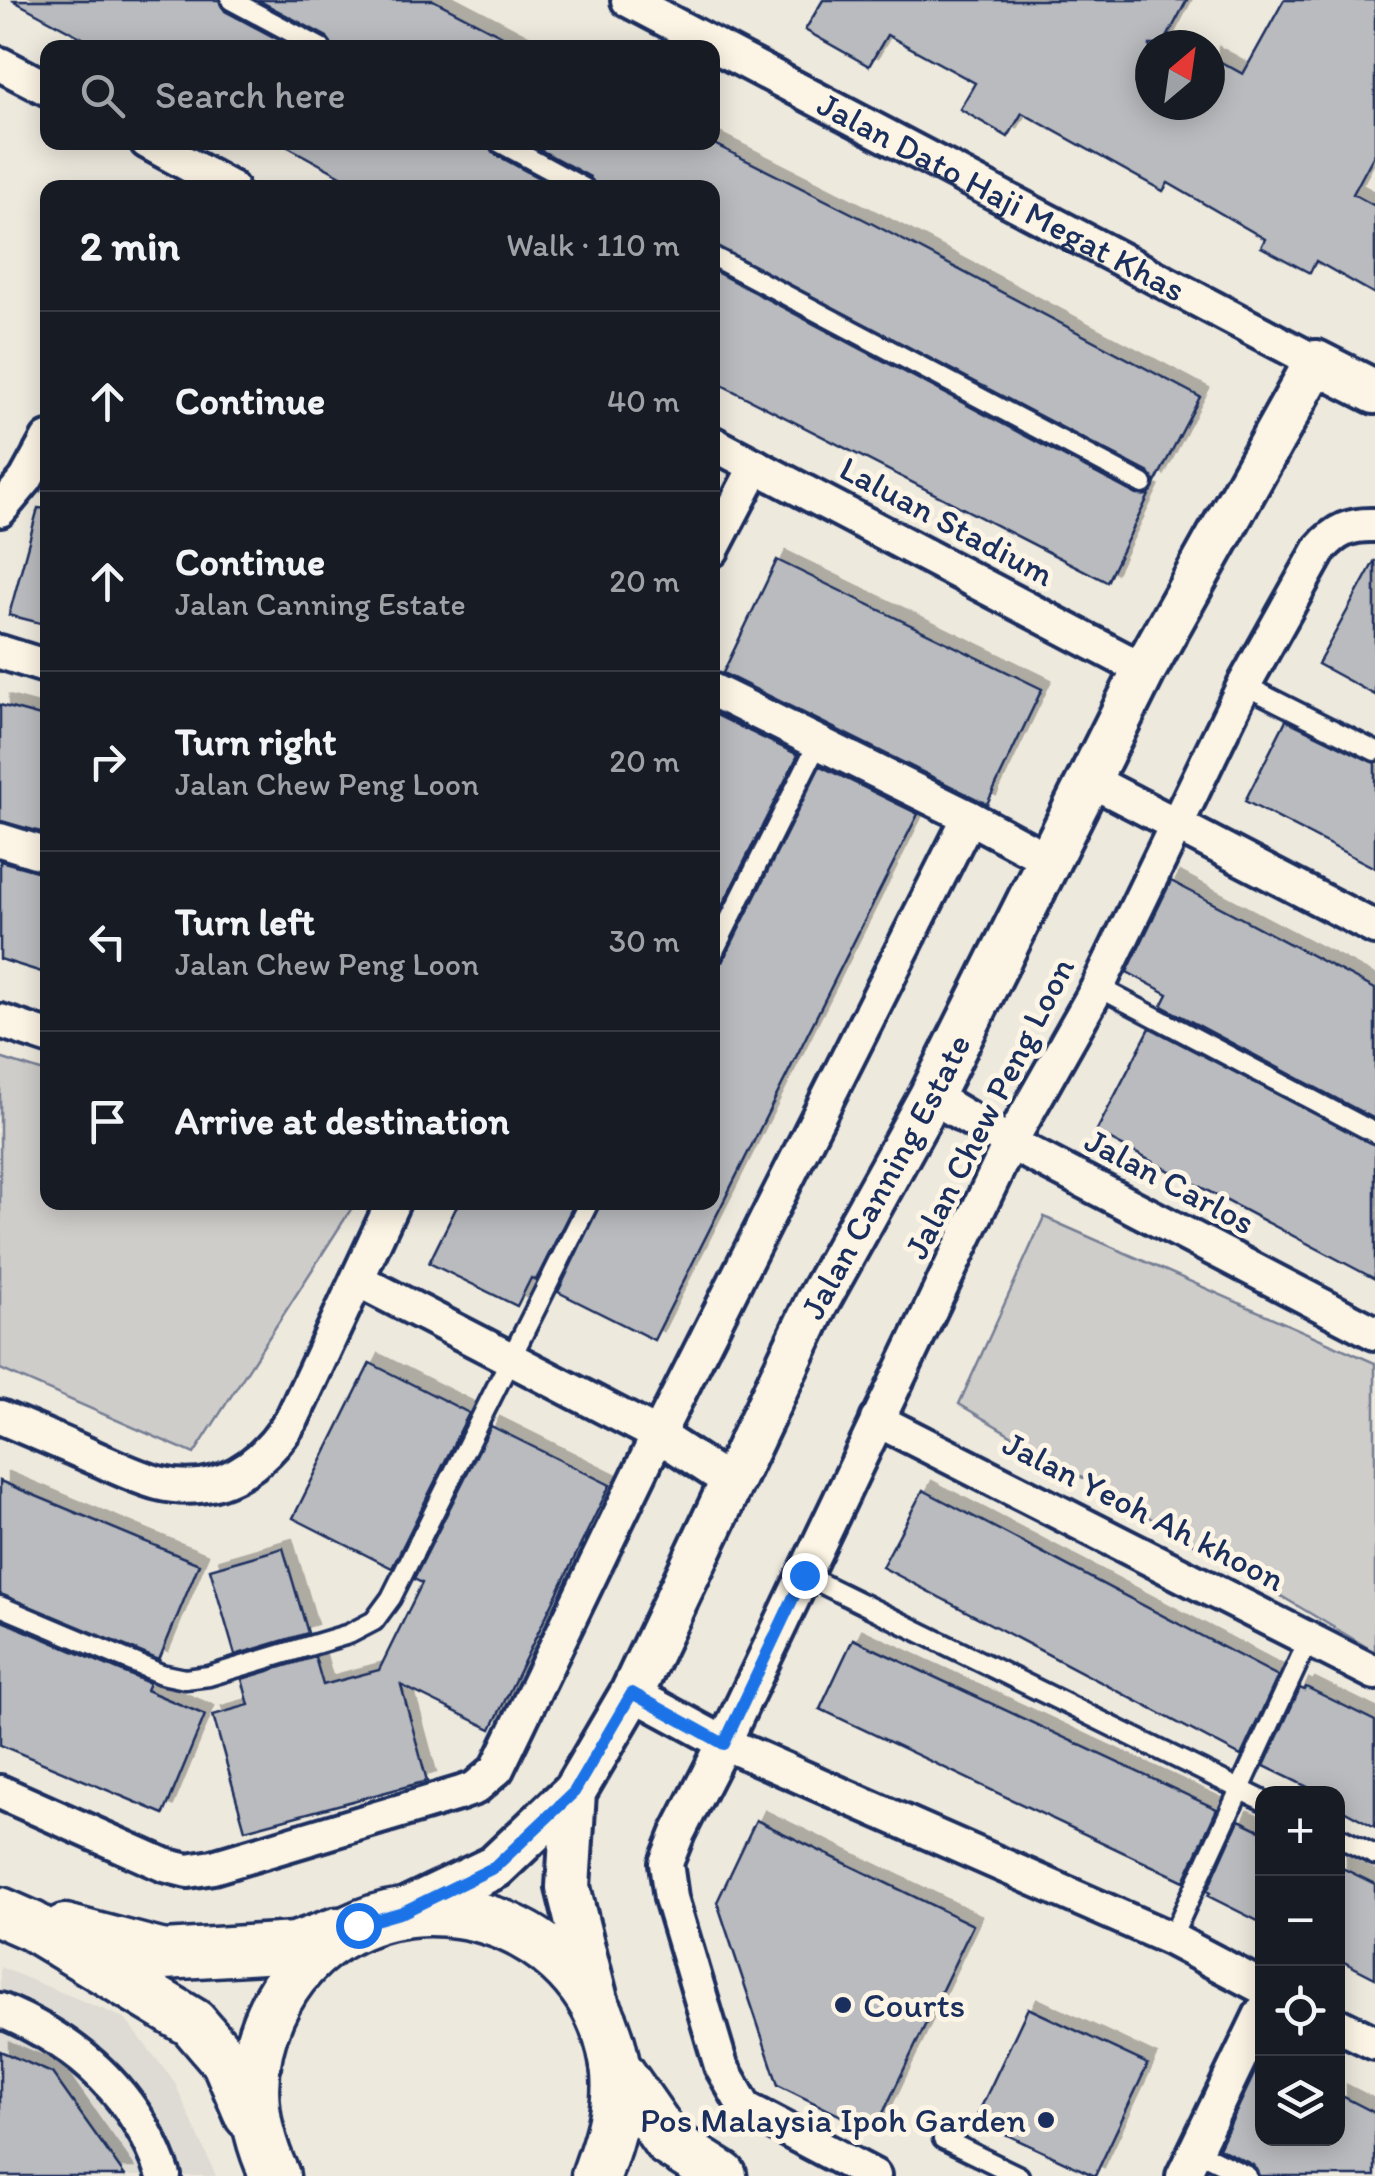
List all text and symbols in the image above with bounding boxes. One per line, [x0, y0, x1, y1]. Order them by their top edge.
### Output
north arrow [1135, 30, 1225, 120]
search box [40, 40, 720, 150]
icon: search [75, 68, 130, 123]
text: Search here [155, 72, 346, 118]
street label: Jalan Dato Haji Megat Khas [811, 83, 1192, 310]
text: 2 min [80, 220, 180, 271]
text: Walk · 110 m [506, 226, 680, 264]
icon: ahead [80, 374, 135, 429]
text: Continue [175, 378, 325, 424]
text: 40 m [607, 382, 680, 420]
street label: Laluan Stadium [833, 447, 1061, 595]
text: Continue [175, 539, 325, 585]
icon: ahead [80, 554, 135, 609]
text: 20 m [609, 562, 680, 600]
text: Jalan Canning Estate [175, 585, 466, 623]
text: Turn right [175, 719, 337, 765]
icon: right [80, 734, 135, 789]
text: 20 m [609, 742, 680, 780]
text: Jalan Chew Peng Loon [175, 765, 479, 803]
text: Turn left [175, 899, 315, 945]
icon: left [80, 914, 135, 969]
text: 30 m [609, 922, 680, 960]
text: Jalan Chew Peng Loon [175, 945, 479, 983]
street label: Jalan Chew Peng Loon [895, 950, 1083, 1266]
street label: Jalan Canning Estate [791, 1027, 980, 1326]
icon: arrive [80, 1094, 135, 1149]
text: Arrive at destination [175, 1098, 510, 1144]
street label: Jalan Carlos [1078, 1119, 1262, 1243]
street label: Jalan Yeoh Ah khoon [996, 1422, 1292, 1600]
route end [782, 1553, 828, 1599]
map controls [1255, 1786, 1345, 2146]
button: + [1255, 1786, 1345, 1876]
button: − [1255, 1876, 1345, 1966]
route start [336, 1903, 382, 1949]
button: locate [1255, 1966, 1345, 2056]
place label: Courts [863, 1984, 965, 2026]
marker: Courts [832, 1994, 854, 2016]
button: layers [1255, 2056, 1345, 2146]
place label: Pos Malaysia Ipoh Garden [640, 2099, 1026, 2141]
marker: Pos Malaysia Ipoh Garden [1035, 2109, 1057, 2131]

